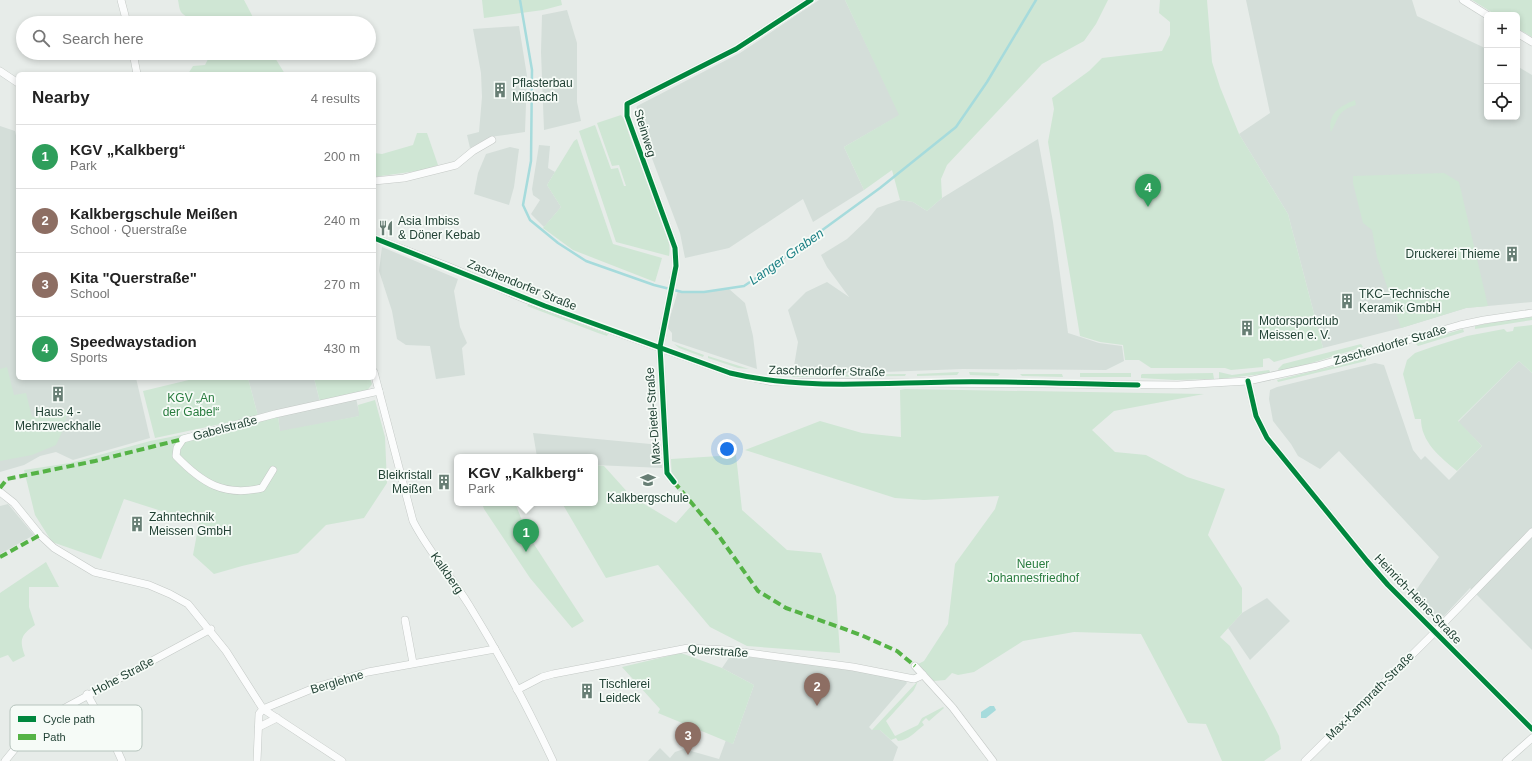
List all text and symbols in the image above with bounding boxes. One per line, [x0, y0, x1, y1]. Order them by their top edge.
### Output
map controls [1484, 12, 1520, 120]
button: + [1484, 12, 1520, 48]
search box [16, 16, 376, 60]
icon: search [30, 27, 52, 49]
text: Search here [62, 30, 144, 47]
button: − [1484, 48, 1520, 84]
place label: Pflasterbau Mißbach [512, 76, 573, 104]
building icon: Pflasterbau Mißbach [491, 81, 509, 99]
button: locate [1484, 84, 1520, 120]
text: Nearby [32, 88, 90, 107]
text: 4 results [311, 91, 360, 106]
street label: Steinweg [631, 107, 659, 159]
text: KGV „Kalkberg“ [70, 141, 186, 158]
text: 1 [41, 149, 49, 164]
text: 200 m [324, 149, 360, 164]
text: Park [70, 158, 97, 173]
pin: 4 [1135, 174, 1161, 207]
text: Kalkbergschule Meißen [70, 205, 238, 222]
text: 2 [41, 213, 49, 228]
text: 240 m [324, 213, 360, 228]
place label: Asia Imbiss & Döner Kebab [398, 214, 480, 242]
restaurant icon: Asia Imbiss & Döner Kebab [377, 219, 395, 237]
text: School · Querstraße [70, 222, 187, 237]
water label: Langer Graben [746, 225, 826, 288]
building icon: Druckerei Thieme [1503, 245, 1521, 263]
place label: Druckerei Thieme [1406, 247, 1500, 261]
street label: Zaschendorfer Straße [465, 257, 579, 313]
text: Kita "Querstraße" [70, 269, 197, 286]
text: 3 [41, 277, 49, 292]
text: 270 m [324, 277, 360, 292]
text: School [70, 286, 110, 301]
place label: TKC–Technische Keramik GmbH [1359, 287, 1450, 315]
building icon: TKC–Technische Keramik GmbH [1338, 292, 1356, 310]
place label: Motorsportclub Meissen e. V. [1259, 314, 1339, 342]
building icon: Motorsportclub Meissen e. V. [1238, 319, 1256, 337]
street label: Zaschendorfer Straße [1332, 322, 1448, 368]
text: Speedwaystadion [70, 333, 197, 350]
text: 4 [41, 341, 49, 356]
text: 430 m [324, 341, 360, 356]
text: Sports [70, 350, 108, 365]
street label: Zaschendorfer Straße [769, 363, 886, 379]
street label: Max-Dietel-Straße [643, 367, 663, 465]
building icon: Haus 4 - Mehrzweckhalle [49, 385, 67, 403]
park label: KGV „An der Gabel“ [163, 391, 219, 419]
place label: Haus 4 - Mehrzweckhalle [15, 405, 101, 433]
street label: Gabelstraße [191, 413, 259, 443]
your location [717, 439, 737, 459]
popup [454, 454, 598, 506]
text: KGV „Kalkberg“ [468, 464, 584, 481]
place label: Bleikristall Meißen [378, 468, 432, 496]
school or university icon: Kalkbergschule [639, 471, 657, 489]
building icon: Bleikristall Meißen [435, 473, 453, 491]
text: Park [468, 481, 495, 496]
place label: Kalkbergschule [607, 491, 689, 505]
place label: Zahntechnik Meissen GmbH [149, 510, 232, 538]
building icon: Zahntechnik Meissen GmbH [128, 515, 146, 533]
pin: 1 [513, 519, 539, 552]
street label: Kalkberg [428, 550, 466, 596]
street label: Heinrich-Heine-Straße [1372, 551, 1465, 647]
park label: Neuer Johannesfriedhof [987, 557, 1080, 585]
street label: Querstraße [687, 642, 749, 660]
street label: Max-Kamprath-Straße [1323, 649, 1417, 743]
street label: Hohe Straße [90, 654, 157, 698]
street label: Berglehne [309, 667, 366, 697]
pin: 2 [804, 673, 830, 706]
place label: Tischlerei Leideck [599, 677, 650, 705]
building icon: Tischlerei Leideck [578, 682, 596, 700]
legend [10, 705, 142, 751]
text: Cycle path [43, 713, 95, 725]
pin: 3 [675, 722, 701, 755]
text: Path [43, 731, 66, 743]

